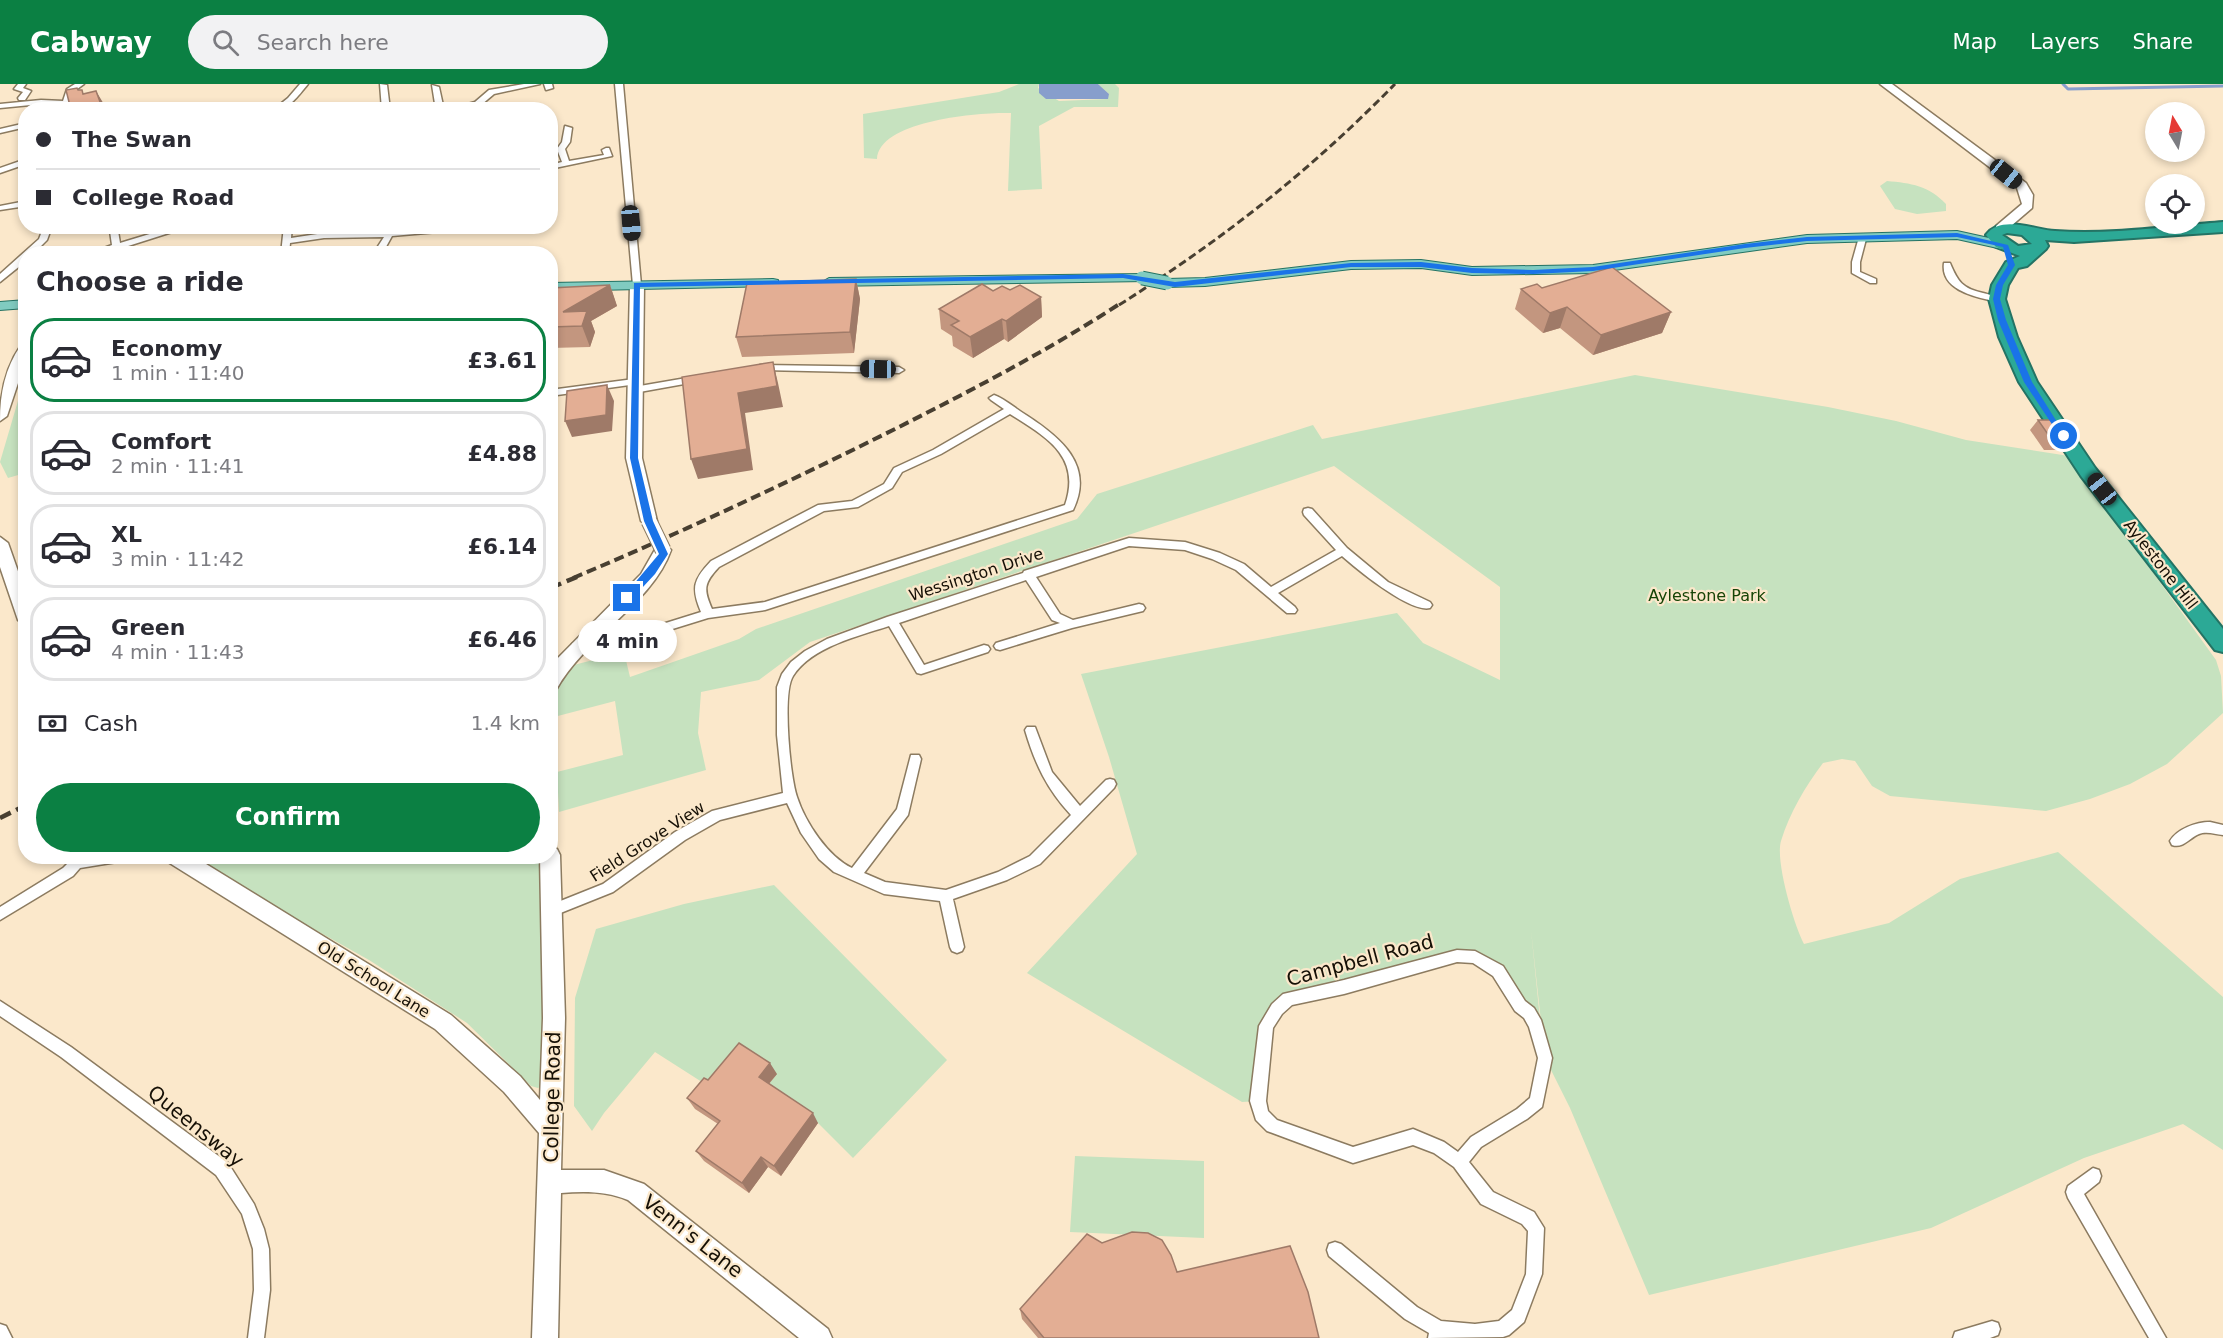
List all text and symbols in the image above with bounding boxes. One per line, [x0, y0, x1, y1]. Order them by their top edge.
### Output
search box [188, 15, 608, 69]
text: Cabway [30, 26, 152, 59]
icon: search [209, 26, 242, 59]
text: Search here [257, 30, 389, 55]
text: Map [1953, 30, 1997, 54]
text: Layers [2030, 30, 2099, 54]
text: Share [2132, 30, 2193, 54]
north arrow [2145, 102, 2205, 162]
map controls [2145, 102, 2205, 234]
text: The Swan [72, 127, 192, 152]
car [1986, 156, 2026, 192]
button: locate [2145, 174, 2205, 234]
text: College Road [72, 185, 234, 210]
car [620, 204, 642, 242]
text: Choose a ride [36, 266, 244, 297]
icon: car [39, 333, 93, 387]
text: Economy [111, 336, 222, 361]
text: £3.61 [467, 348, 537, 373]
car [860, 360, 896, 378]
text: 1 min · 11:40 [111, 361, 245, 385]
route start [2050, 422, 2077, 449]
icon: car [39, 426, 93, 480]
text: Comfort [111, 429, 211, 454]
text: £4.88 [467, 441, 537, 466]
text: 2 min · 11:41 [111, 454, 245, 478]
car [2084, 469, 2120, 509]
street label: Aylestone Hill [2120, 516, 2201, 613]
icon: car [39, 519, 93, 573]
text: XL [111, 522, 142, 547]
text: £6.14 [467, 534, 537, 559]
street label: Wessington Drive [907, 544, 1046, 605]
text: 3 min · 11:42 [111, 547, 245, 571]
route end [613, 584, 640, 611]
park label: Aylestone Park [1648, 586, 1767, 605]
icon: car [39, 612, 93, 666]
text: Green [111, 615, 185, 640]
callout: 4 min [578, 619, 676, 661]
text: £6.46 [467, 627, 537, 652]
text: 4 min [596, 629, 659, 653]
text: 4 min · 11:43 [111, 640, 245, 664]
icon: cash [36, 707, 69, 740]
text: Cash [84, 711, 138, 736]
text: 1.4 km [471, 711, 540, 735]
button: Confirm [36, 783, 540, 852]
street label: Field Grove View [586, 797, 708, 886]
street label: Campbell Road [1284, 929, 1436, 991]
street label: Old School Lane [314, 937, 434, 1022]
street label: College Road [539, 1031, 565, 1163]
street label: Queensway [143, 1080, 249, 1172]
street label: Venn's Lane [638, 1189, 748, 1283]

